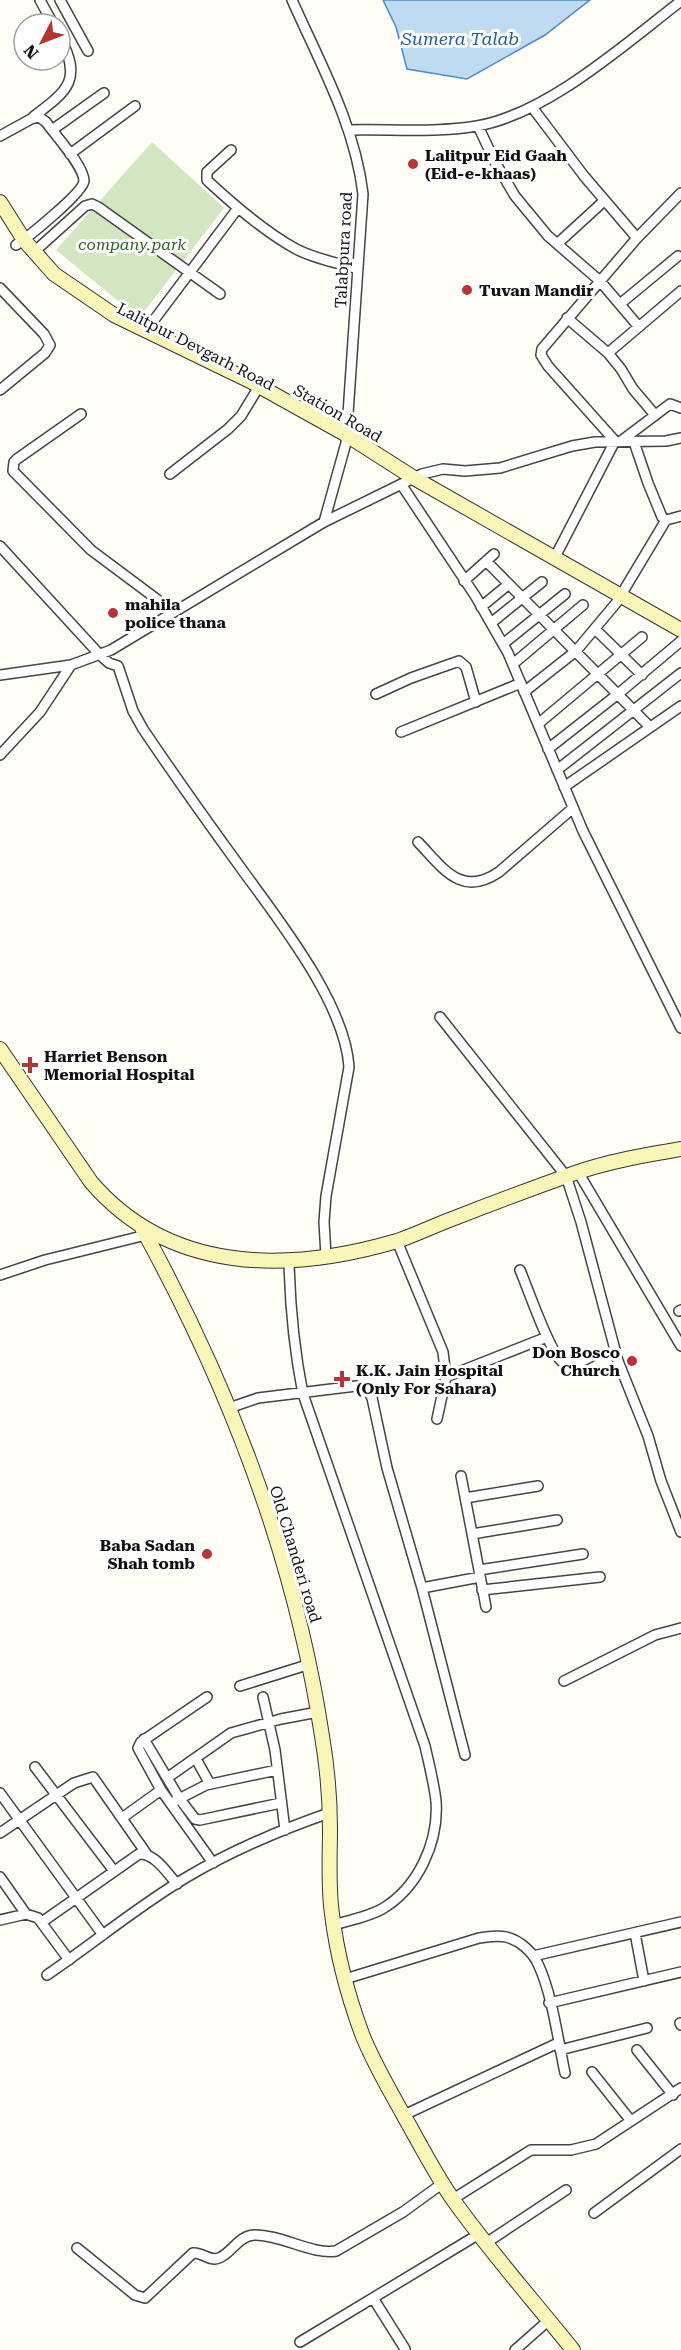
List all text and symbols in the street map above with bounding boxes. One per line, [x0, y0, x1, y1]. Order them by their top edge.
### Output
north arrow [12, 12, 72, 72]
water label: Sumera Talab [400, 28, 519, 49]
text: N [20, 41, 42, 63]
place label: Lalitpur Eid Gaah (Eid-e-khaas) [425, 146, 567, 183]
marker: Lalitpur Eid Gaah (Eid-e-khaas) [406, 157, 420, 171]
street label: Talabpura road [331, 191, 356, 309]
park label: company park [78, 235, 186, 254]
place label: Tuvan Mandir [479, 281, 593, 300]
marker: Tuvan Mandir [460, 283, 474, 297]
street label: Lalitpur Devgarh Road [114, 299, 278, 394]
street label: Station Road [290, 380, 385, 446]
place label: mahila police thana [125, 595, 227, 632]
marker: mahila police thana [106, 606, 120, 620]
place label: Harriet Benson Memorial Hospital [44, 1047, 195, 1084]
marker: Harriet Benson Memorial Hospital [21, 1056, 39, 1074]
place label: Don Bosco Church [532, 1343, 620, 1380]
marker: Don Bosco Church [625, 1354, 639, 1368]
place label: K.K. Jain Hospital (Only For Sahara) [356, 1361, 504, 1398]
marker: K.K. Jain Hospital (Only For Sahara) [333, 1370, 351, 1388]
street label: Old Chanderi road [266, 1483, 325, 1625]
place label: Baba Sadan Shah tomb [100, 1536, 195, 1573]
marker: Baba Sadan Shah tomb [200, 1547, 214, 1561]

